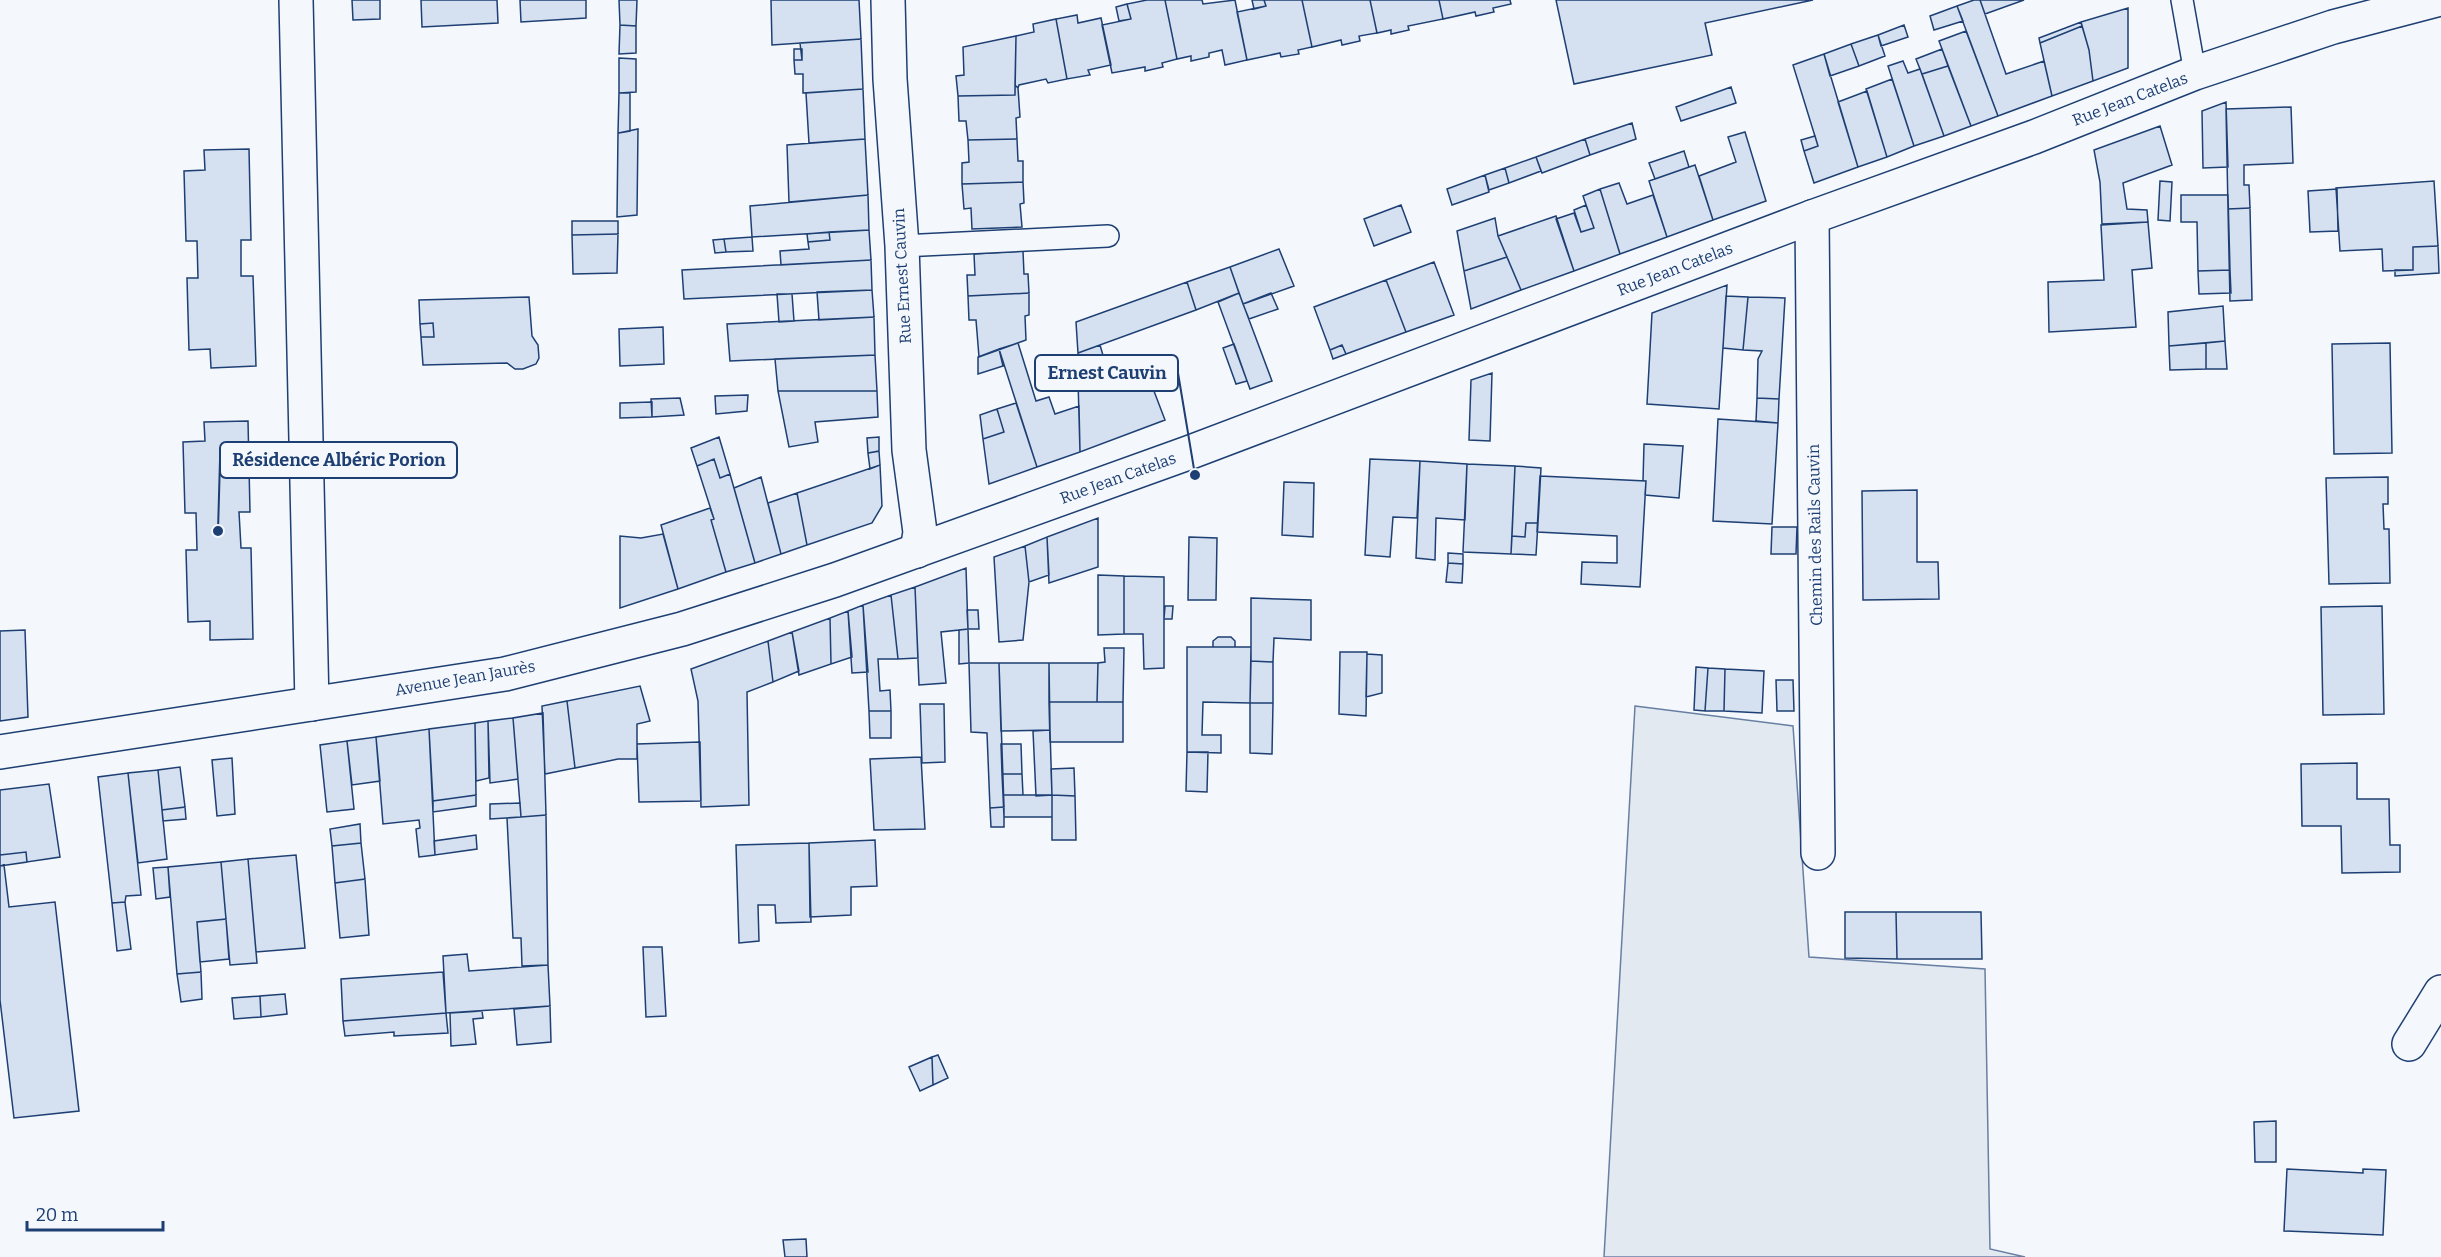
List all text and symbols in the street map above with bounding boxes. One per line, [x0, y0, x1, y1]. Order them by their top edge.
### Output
street label: Rue Jean Catelas [2070, 68, 2190, 130]
street label: Rue Ernest Cauvin [889, 208, 915, 344]
street label: Rue Jean Catelas [1615, 238, 1735, 300]
callout: Ernest Cauvin [1035, 355, 1178, 391]
text: Ernest Cauvin [1047, 362, 1167, 384]
callout: Résidence Albéric Porion [220, 442, 457, 478]
street label: Chemin des Rails Cauvin [1804, 444, 1826, 626]
street label: Rue Jean Catelas [1057, 448, 1179, 508]
text: Résidence Albéric Porion [232, 449, 446, 471]
street label: Avenue Jean Jaurès [393, 656, 537, 700]
scale bar [27, 1194, 164, 1232]
text: 20 m [36, 1204, 78, 1226]

